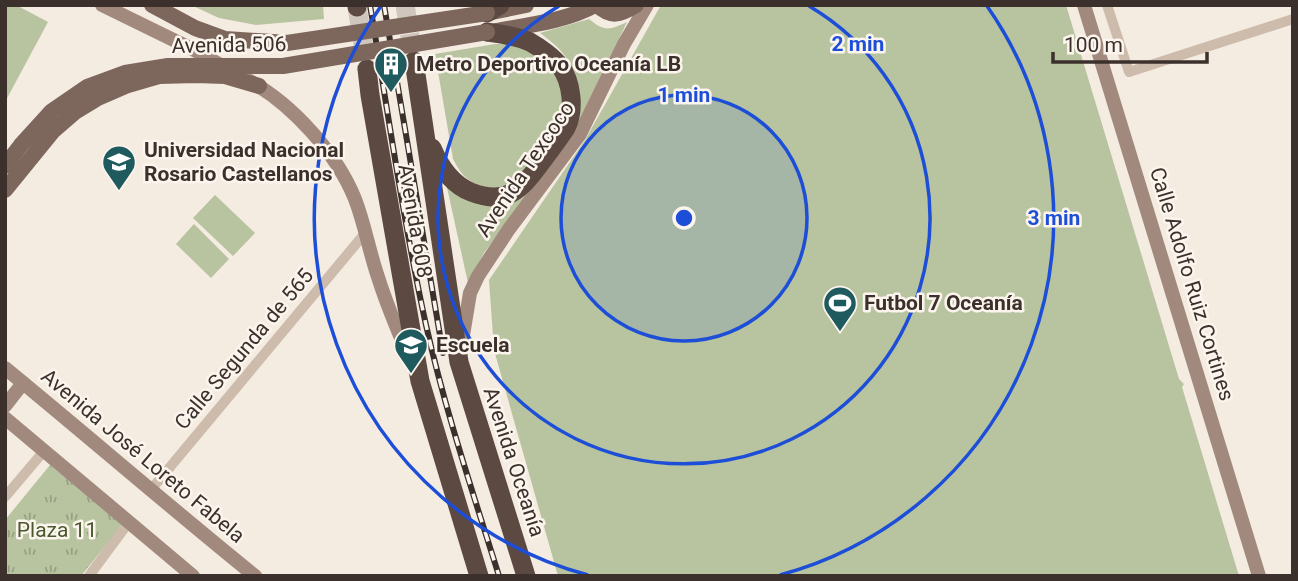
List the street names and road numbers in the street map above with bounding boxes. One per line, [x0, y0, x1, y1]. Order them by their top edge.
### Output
street label: Avenida 506 [171, 32, 287, 58]
street label: Avenida Texcoco [471, 97, 579, 241]
street label: Avenida 608 [393, 162, 437, 280]
street label: Calle Adolfo Ruiz Cortines [1145, 164, 1239, 404]
street label: Calle Segunda de 565 [170, 264, 318, 434]
street label: Avenida José Loreto Fabela [37, 364, 249, 548]
street label: Avenida Oceanía [479, 384, 549, 540]

